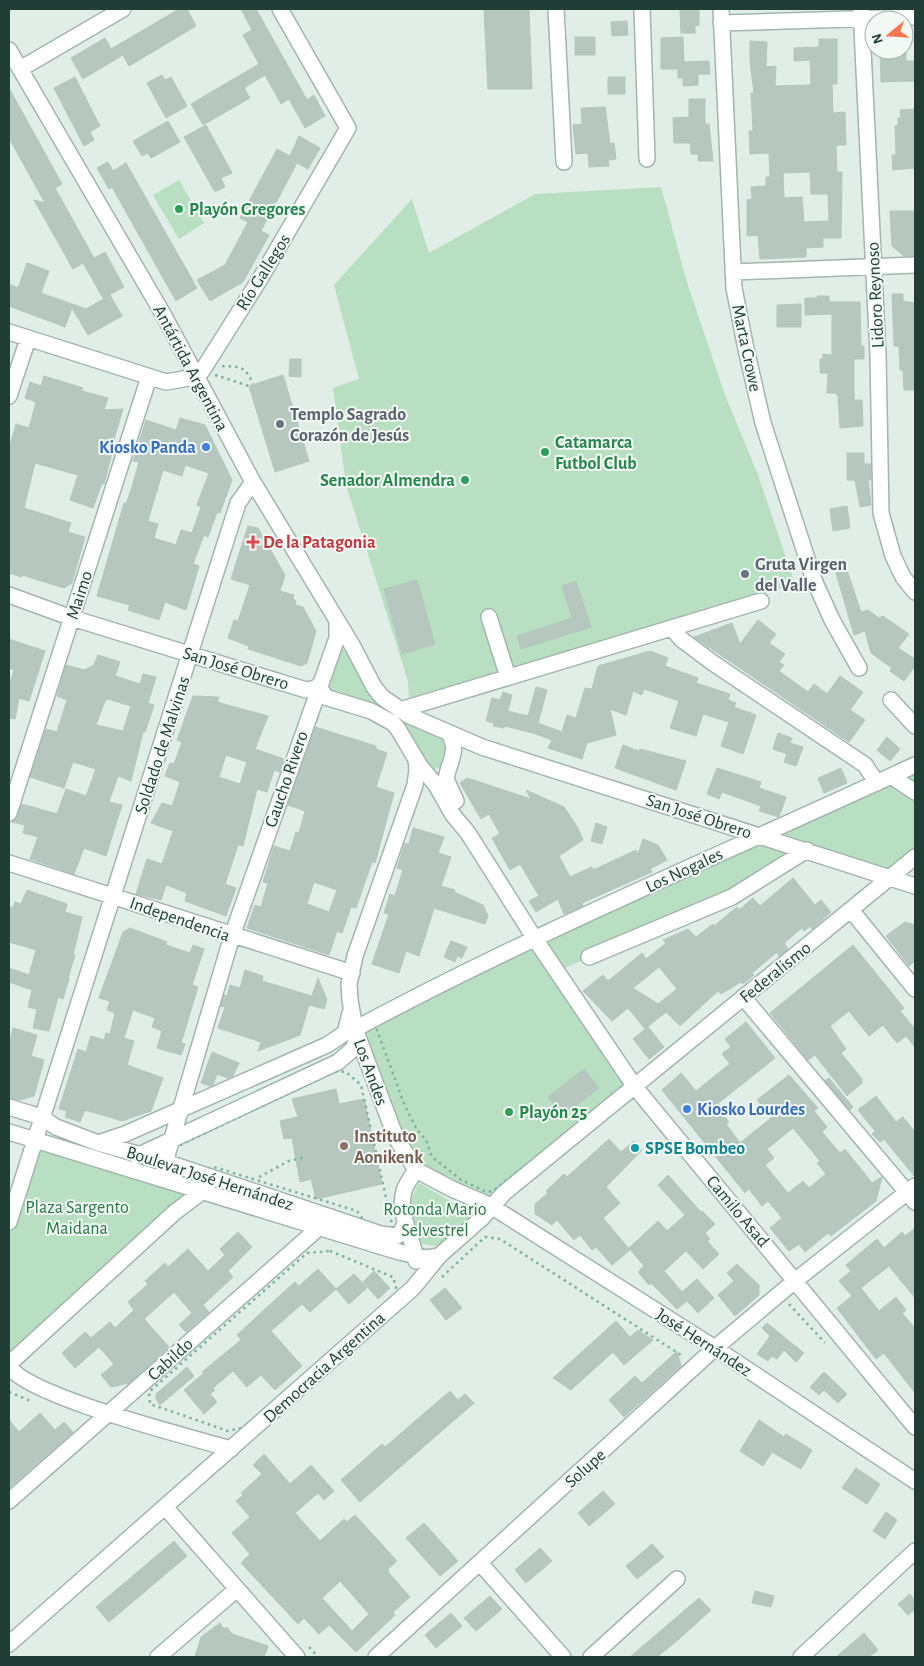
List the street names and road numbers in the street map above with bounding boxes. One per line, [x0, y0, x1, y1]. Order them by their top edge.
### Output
street label: Río Gallegos [233, 231, 294, 314]
street label: Lidoro Reynoso [864, 241, 888, 349]
street label: Antártida Argentina [149, 302, 231, 435]
street label: Marta Crowe [728, 303, 764, 393]
street label: Maimo [64, 569, 96, 622]
street label: San José Obrero [181, 644, 291, 694]
street label: Soldado de Malvinas [132, 674, 194, 816]
street label: Gaucho Rivero [262, 729, 312, 830]
street label: San José Obrero [644, 791, 754, 843]
street label: Los Nogales [643, 845, 726, 897]
street label: Independencia [127, 894, 232, 946]
street label: Federalismo [737, 939, 815, 1007]
street label: Los Andes [350, 1037, 390, 1108]
street label: Boulevar José Hernández [124, 1143, 295, 1214]
street label: Camilo Asad [702, 1172, 772, 1251]
street label: José Hernández [653, 1305, 754, 1380]
street label: Democracia Argentina [260, 1309, 389, 1427]
street label: Cabildo [145, 1335, 197, 1384]
street label: Solupe [562, 1446, 610, 1492]

